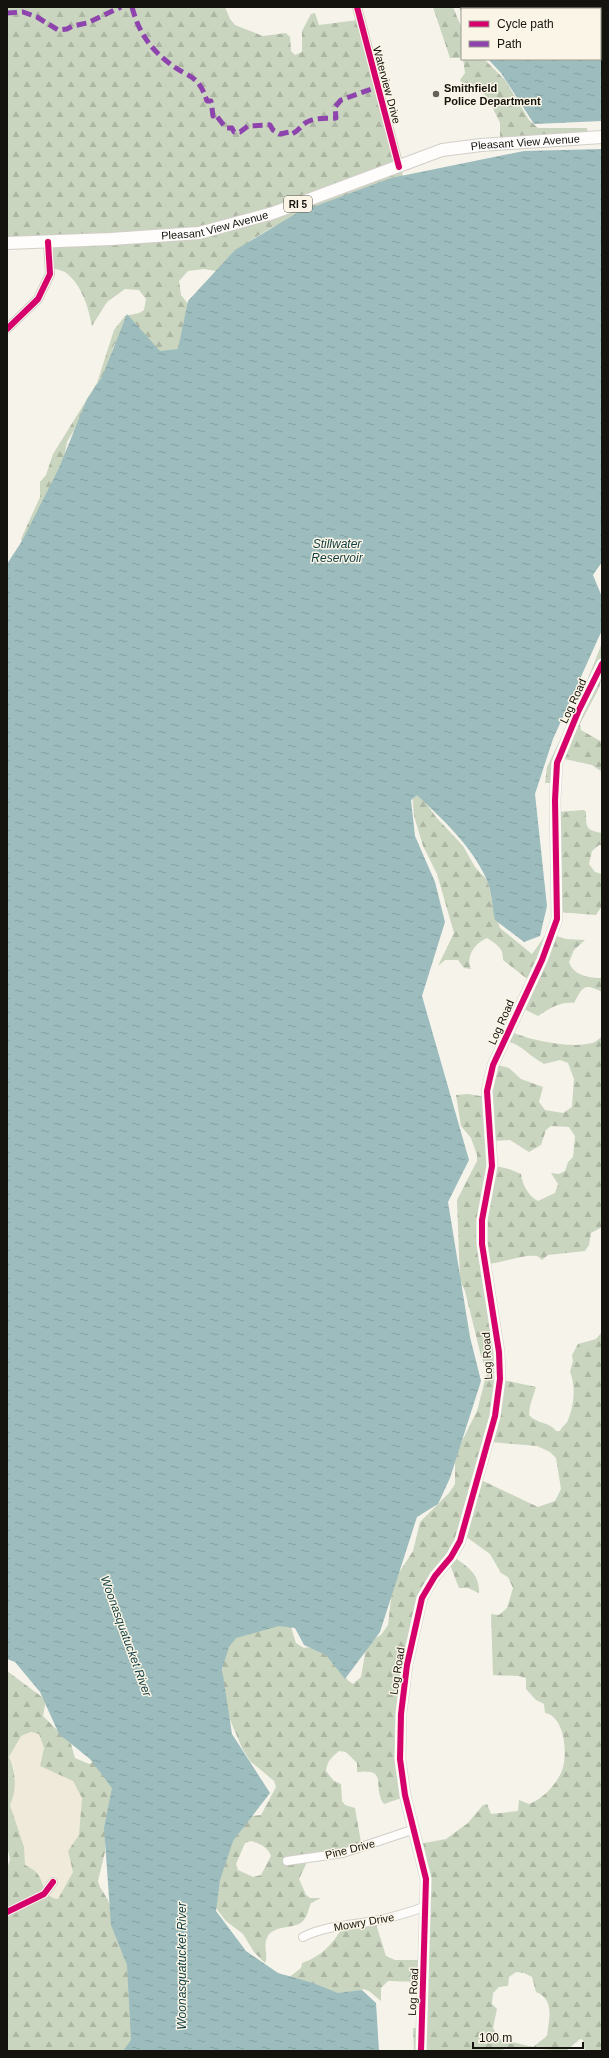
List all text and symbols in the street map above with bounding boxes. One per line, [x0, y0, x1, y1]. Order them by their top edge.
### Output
legend [461, 8, 601, 60]
text: Cycle path [497, 17, 554, 31]
text: Path [497, 37, 522, 51]
street label: Waterview Drive [371, 45, 403, 125]
place label: Smithfield Police Department [444, 82, 541, 107]
marker: Smithfield Police Department [431, 89, 441, 99]
street label: Pleasant View Avenue [470, 132, 580, 152]
road number: RI 5 [284, 196, 312, 212]
street label: Pleasant View Avenue [161, 209, 269, 242]
water label: Stillwater Reservoir [311, 537, 364, 565]
street label: Log Road [557, 677, 589, 725]
street label: Log Road [486, 998, 516, 1046]
street label: Log Road [480, 1332, 494, 1380]
water label: Woonasquatucket River [98, 1574, 155, 1699]
street label: Log Road [387, 1646, 407, 1696]
street label: Pine Drive [324, 1837, 376, 1861]
water label: Woonasquatucket River [175, 1901, 189, 2030]
street label: Mowry Drive [333, 1911, 395, 1933]
street label: Log Road [406, 1968, 420, 2016]
scale bar [473, 2024, 583, 2050]
text: 100 m [479, 2031, 512, 2045]

